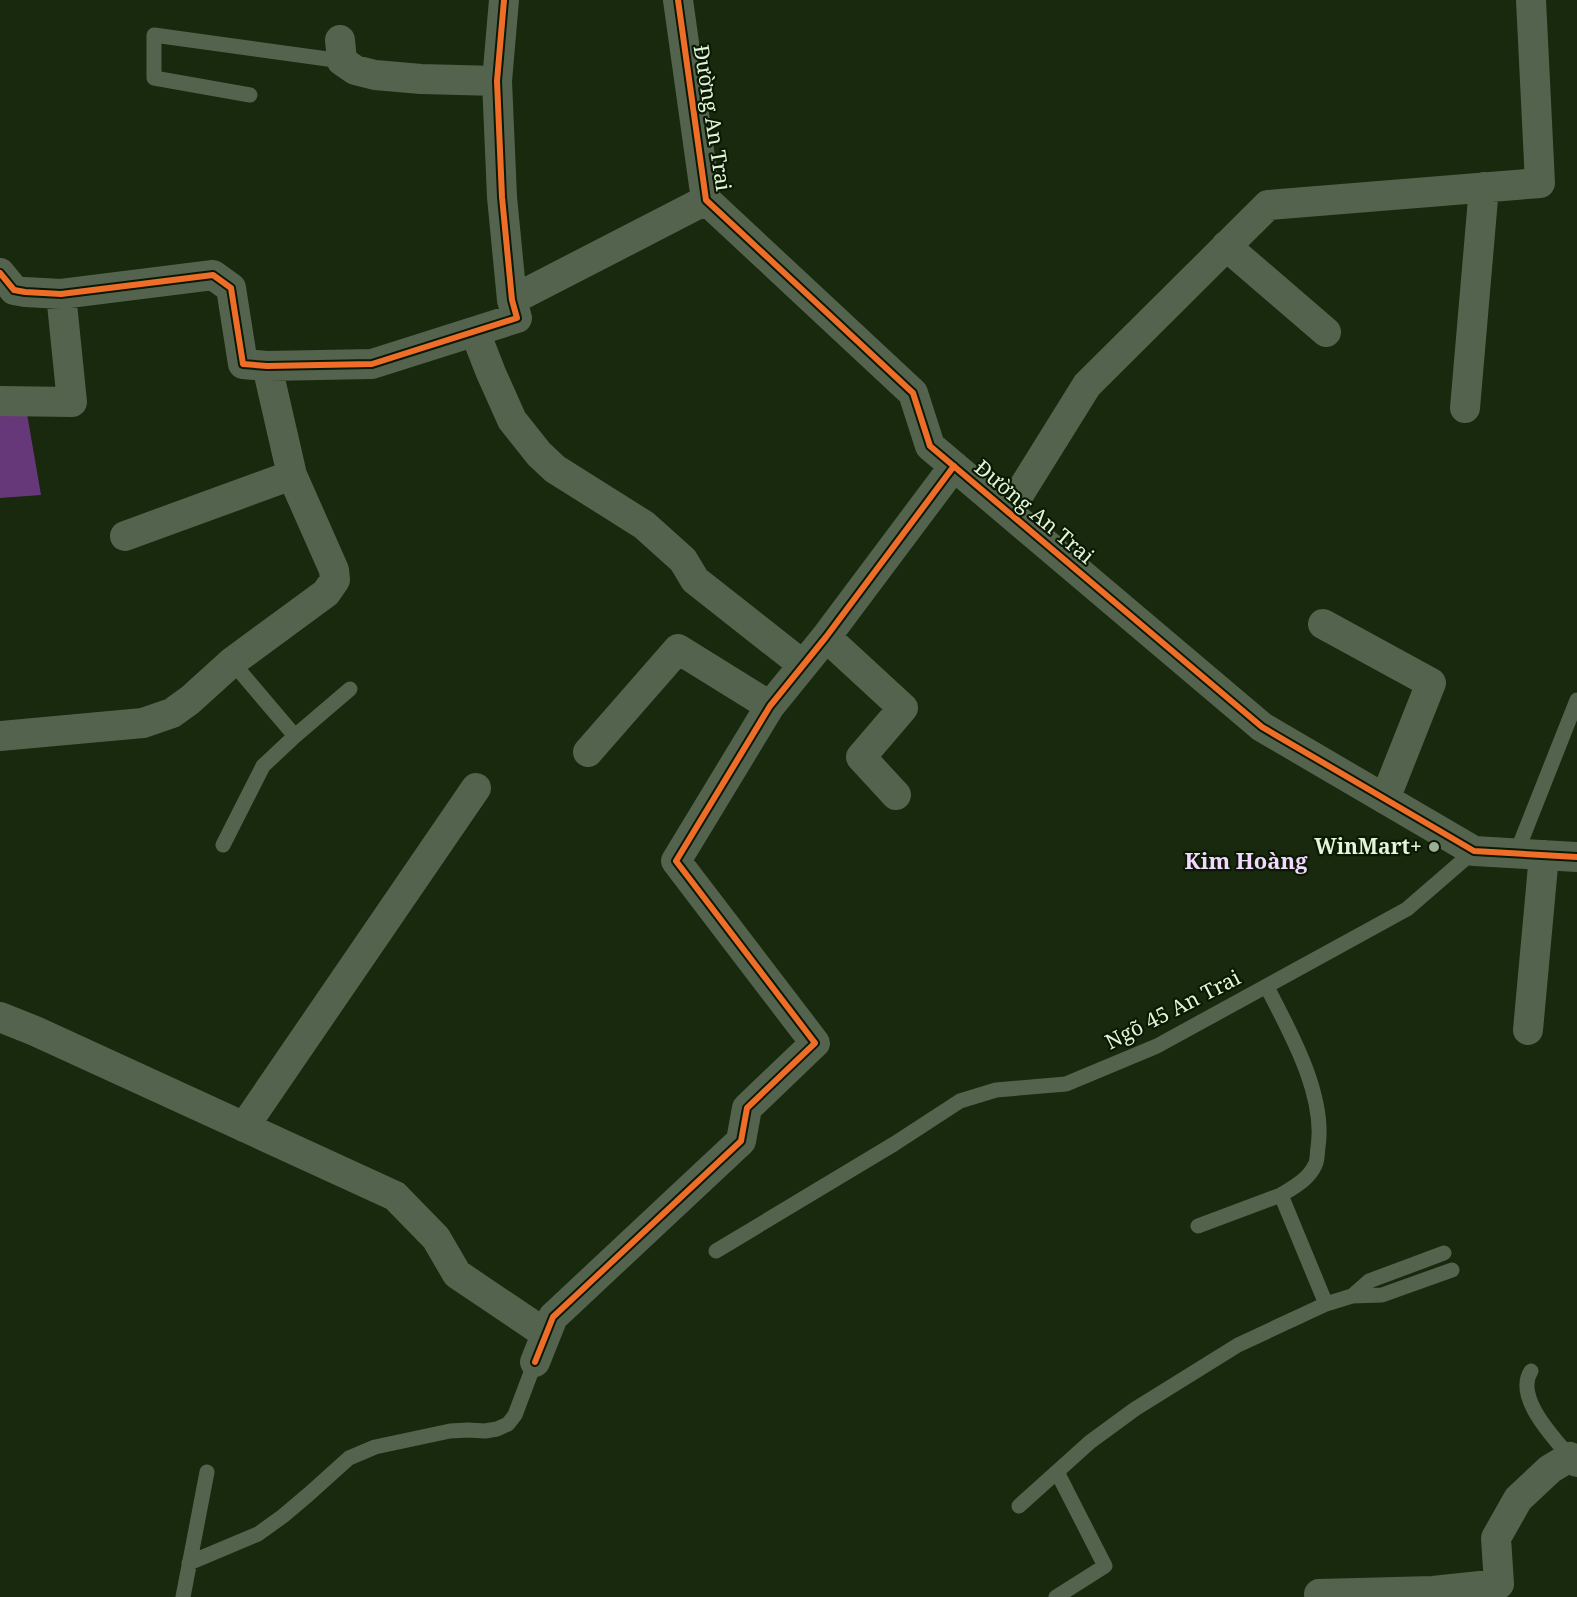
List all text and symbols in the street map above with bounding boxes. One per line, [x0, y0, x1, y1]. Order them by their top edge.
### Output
street label: Đường An Trai [688, 43, 738, 193]
street label: Đường An Trai [969, 453, 1100, 570]
place label: WinMart+ [1314, 832, 1422, 860]
marker: WinMart+ [1427, 840, 1441, 854]
district label: Kim Hoàng [1184, 845, 1308, 875]
street label: Ngõ 45 An Trai [1100, 963, 1245, 1055]

